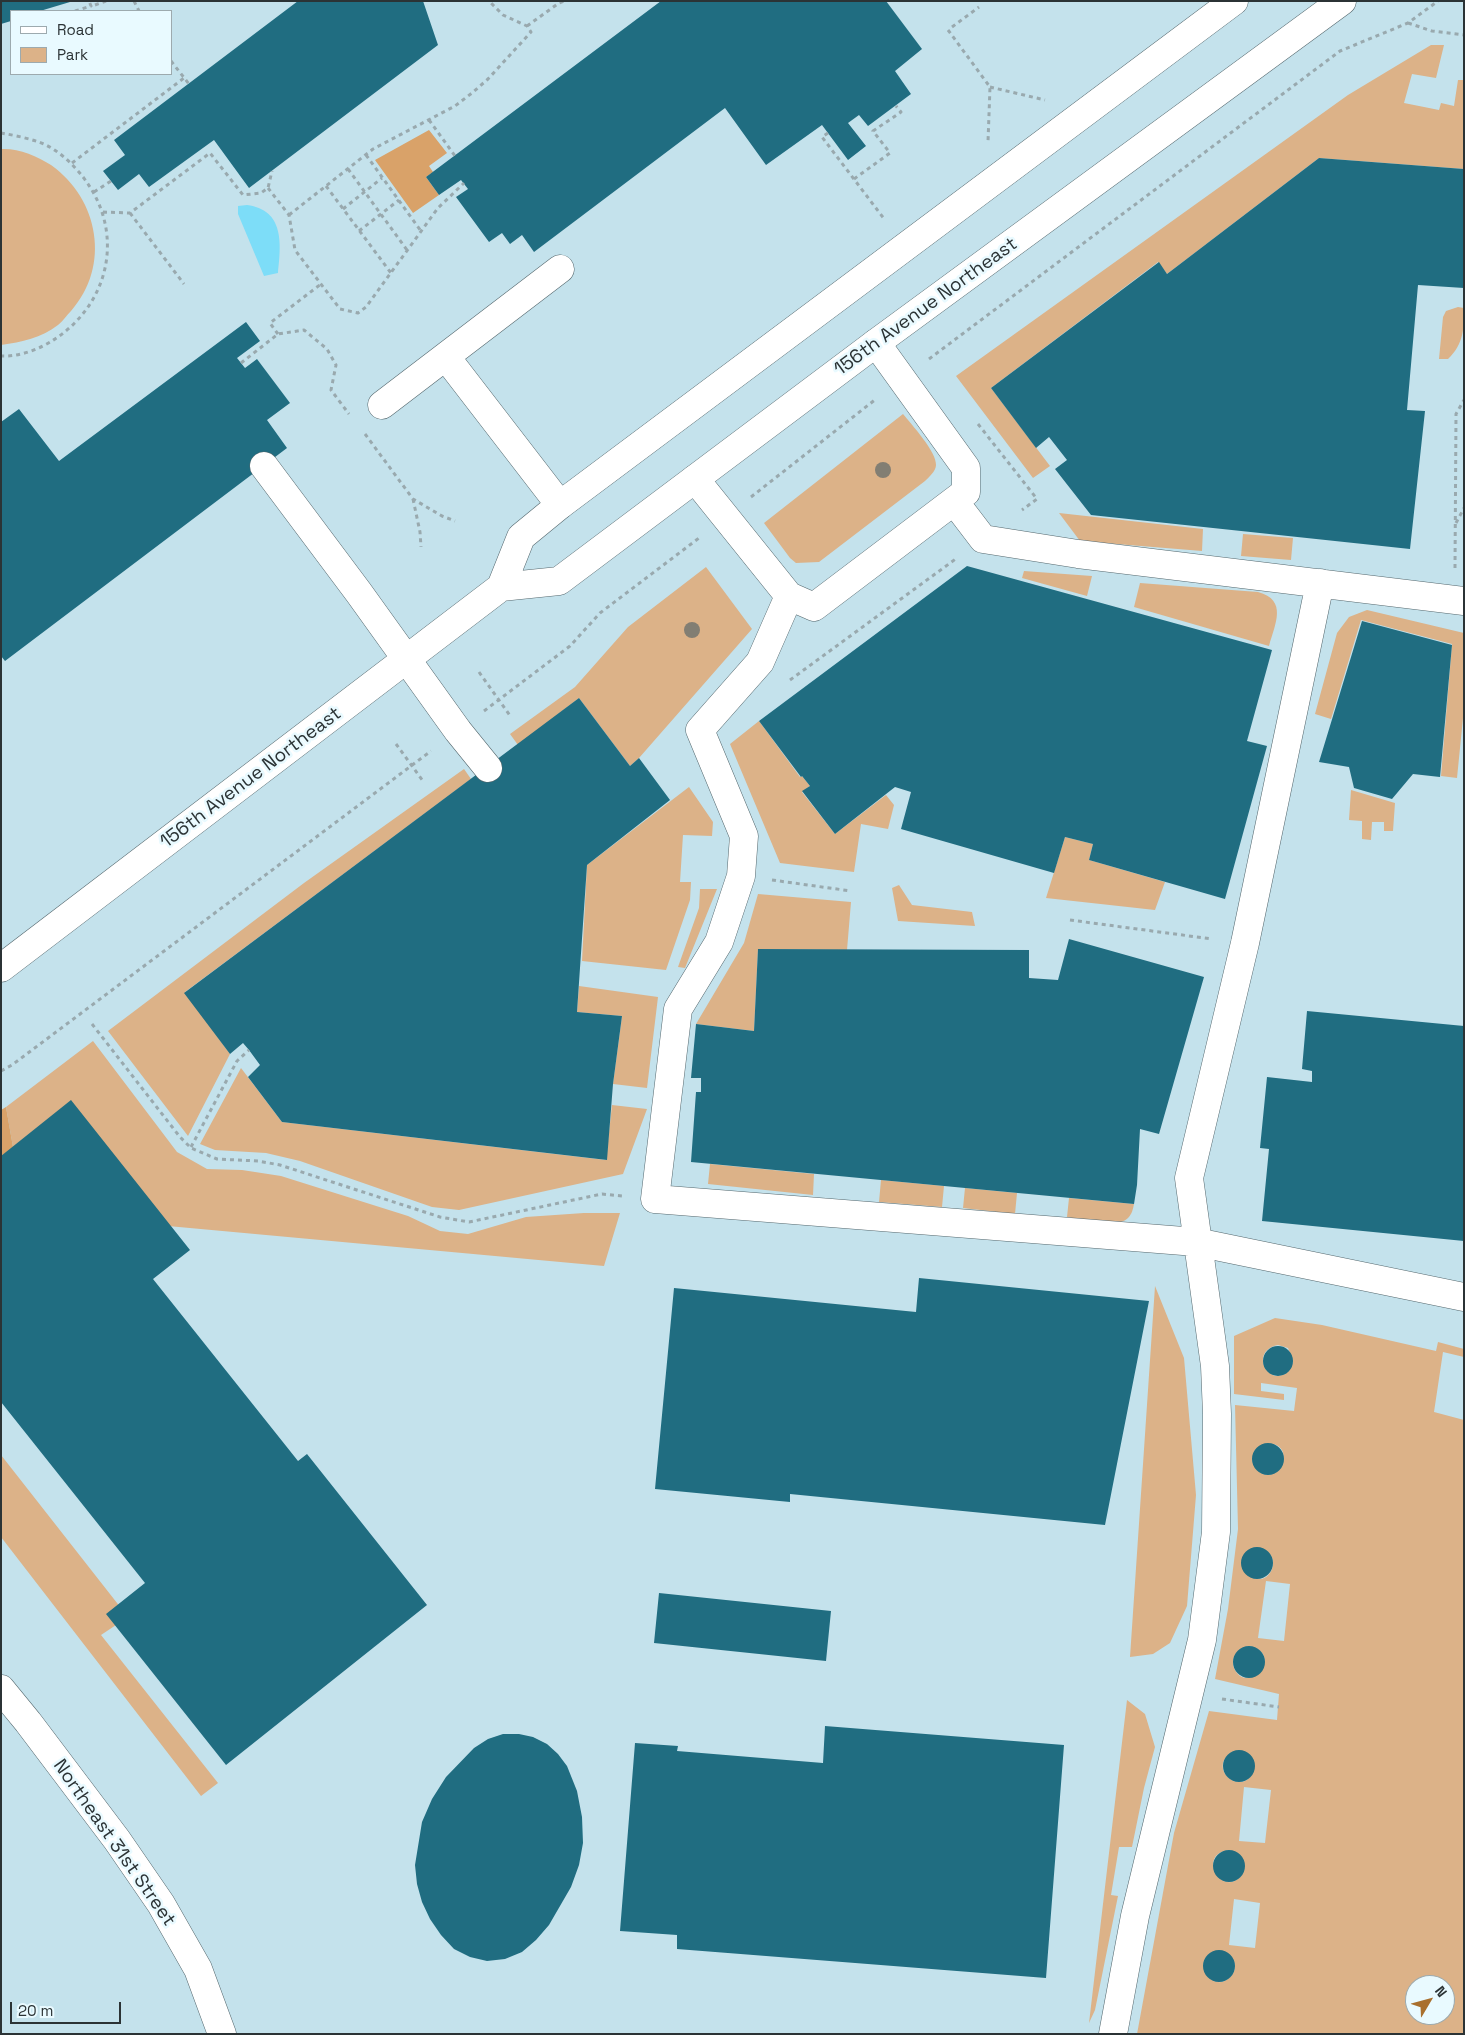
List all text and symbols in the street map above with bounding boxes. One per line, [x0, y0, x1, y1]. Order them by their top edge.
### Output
legend [10, 10, 172, 75]
text: Road [57, 20, 94, 39]
text: Park [57, 45, 88, 64]
street label: 156th Avenue Northeast [830, 233, 1022, 381]
street label: 156th Avenue Northeast [156, 702, 346, 854]
street label: Northeast 31st Street [48, 1755, 180, 1931]
north arrow [1405, 1975, 1455, 2025]
text: N [1431, 1982, 1451, 2001]
scale bar [12, 1992, 124, 2024]
text: 20 m [18, 2001, 53, 2020]

